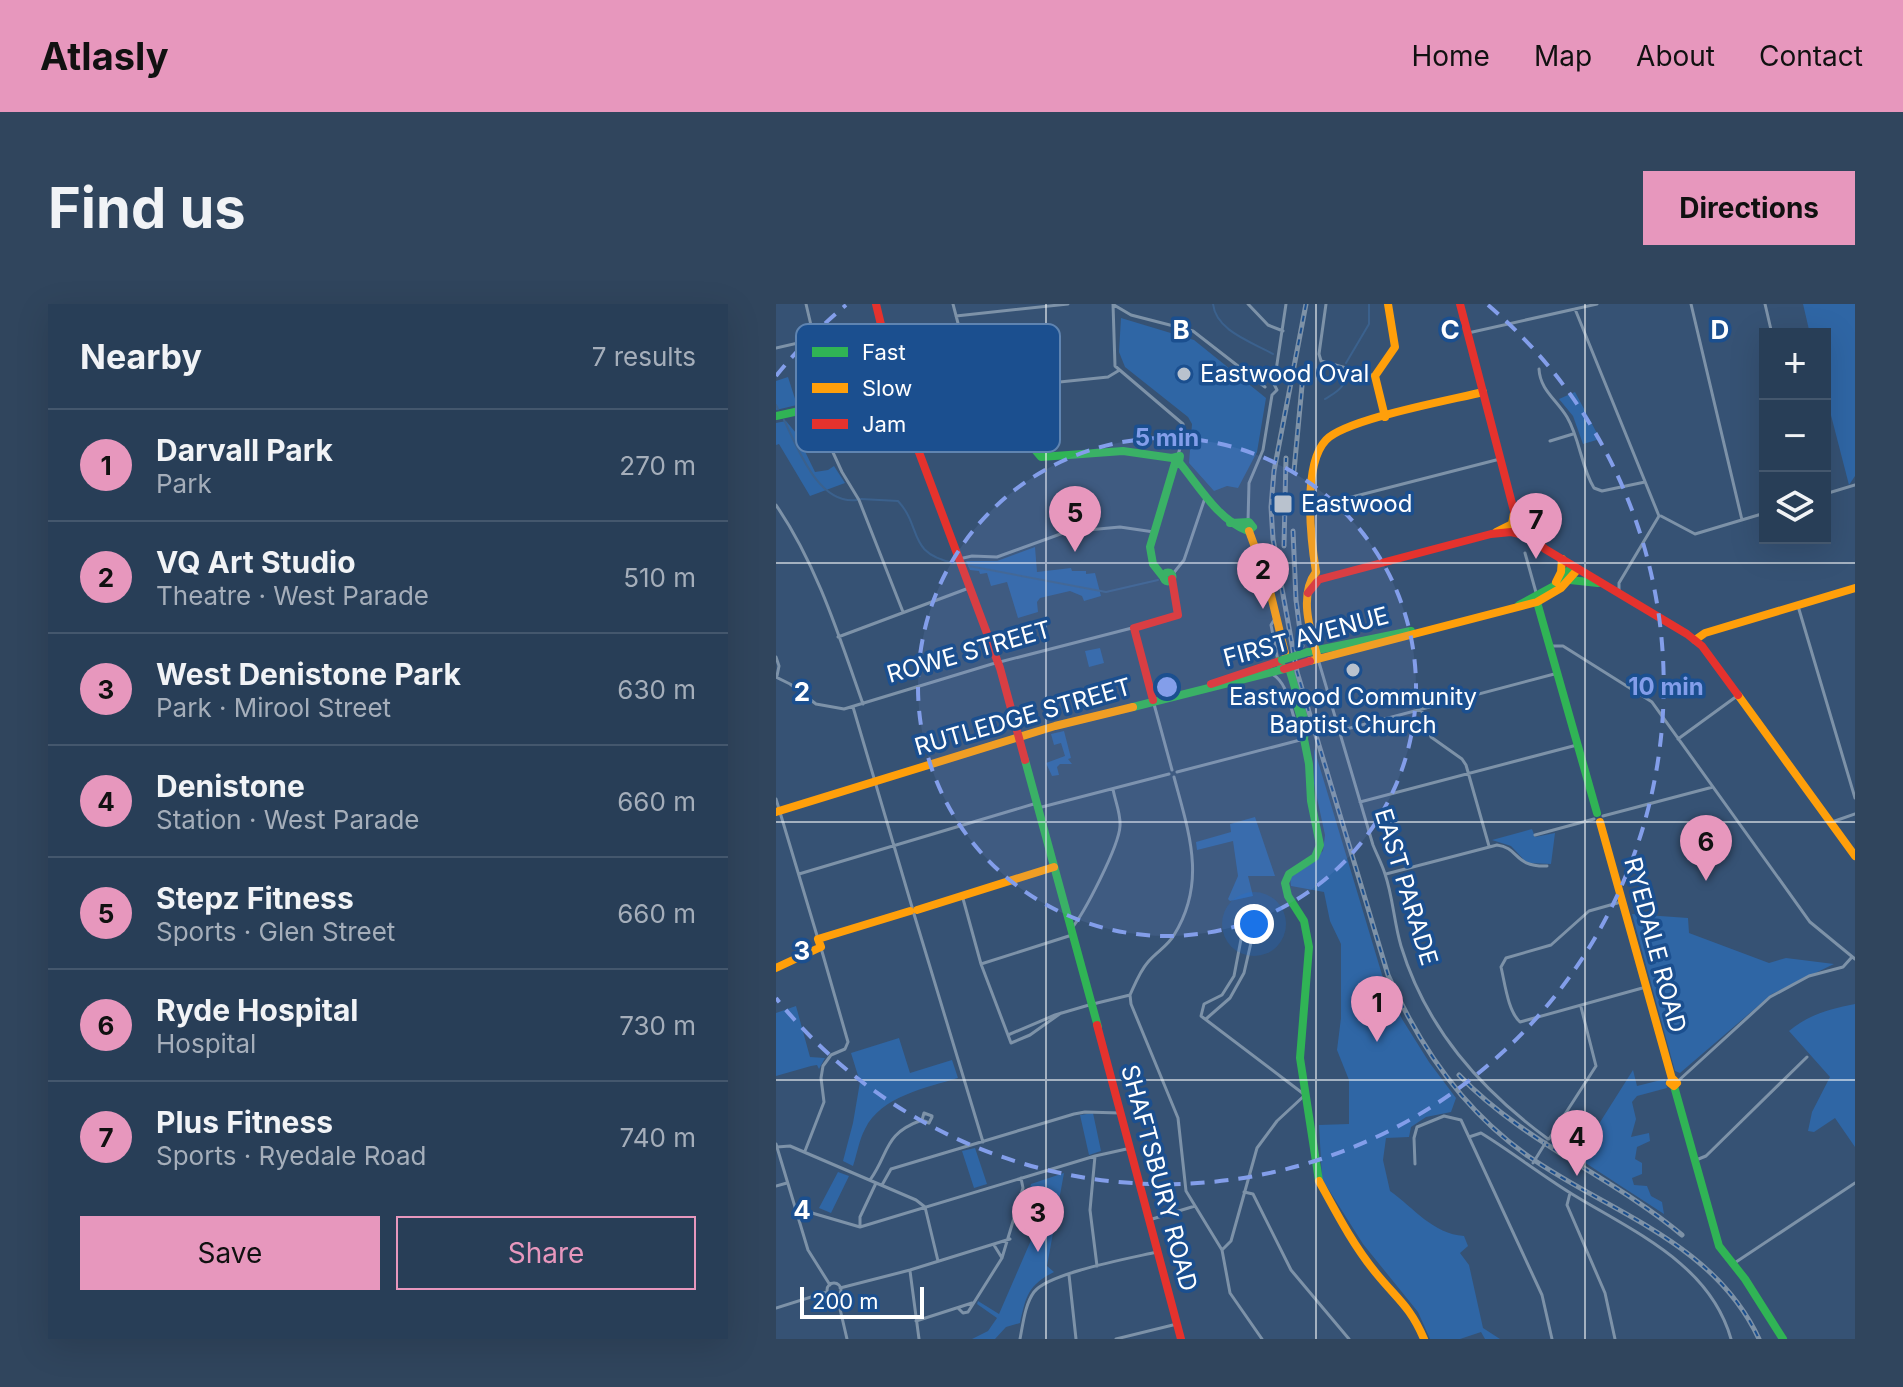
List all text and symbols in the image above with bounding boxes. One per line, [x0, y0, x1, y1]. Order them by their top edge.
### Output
text: Atlasly [40, 33, 169, 79]
text: Home [1411, 39, 1490, 73]
text: Map [1534, 39, 1592, 73]
text: About [1636, 39, 1715, 73]
text: Contact [1759, 39, 1863, 73]
button: Directions [1643, 171, 1855, 245]
text: Find us [48, 174, 246, 242]
text: B [1172, 314, 1190, 345]
text: C [1440, 314, 1460, 345]
text: D [1711, 314, 1729, 345]
legend [796, 324, 1060, 452]
map controls [1759, 328, 1831, 544]
button: + [1759, 328, 1831, 400]
text: Nearby [80, 336, 202, 377]
text: Fast [862, 339, 906, 365]
text: 7 results [592, 341, 696, 372]
place label: Eastwood Oval [1200, 359, 1369, 388]
marker: Eastwood Oval [1175, 365, 1193, 383]
text: Slow [862, 375, 912, 401]
button: − [1759, 400, 1831, 472]
text: Jam [862, 411, 906, 437]
text: 5 min [1135, 423, 1199, 452]
text: Darvall Park [156, 432, 333, 468]
text: 1 [100, 450, 112, 481]
text: 270 m [619, 450, 696, 481]
text: Park [156, 468, 212, 499]
button: layers [1759, 472, 1831, 544]
pin: 5 [1049, 486, 1101, 552]
place label: Eastwood [1301, 489, 1412, 518]
marker: Eastwood [1272, 493, 1294, 515]
pin: 7 [1510, 493, 1562, 559]
pin: 2 [1237, 543, 1289, 609]
text: VQ Art Studio [156, 544, 356, 580]
text: 2 [98, 562, 114, 593]
text: 510 m [623, 562, 696, 593]
text: Theatre · West Parade [156, 580, 429, 611]
street label: FIRST AVENUE [1220, 601, 1392, 673]
street label: ROWE STREET [883, 614, 1054, 689]
text: West Denistone Park [156, 656, 461, 692]
marker: Eastwood Community Baptist Church [1344, 661, 1362, 679]
street label: RUTLEDGE STREET [911, 672, 1134, 761]
text: 10 min [1628, 672, 1704, 701]
centre of rings [1153, 673, 1181, 701]
text: 3 [98, 674, 114, 705]
text: 630 m [617, 674, 696, 705]
text: 2 [794, 676, 810, 707]
place label: Eastwood Community Baptist Church [1229, 682, 1477, 739]
text: Park · Mirool Street [156, 692, 391, 723]
text: Denistone [156, 768, 305, 804]
text: 4 [97, 786, 115, 817]
text: 660 m [617, 786, 696, 817]
text: Station · West Parade [156, 804, 419, 835]
street label: EAST PARADE [1369, 805, 1444, 969]
pin: 6 [1680, 815, 1732, 881]
street label: RYEDALE ROAD [1618, 854, 1693, 1036]
text: Stepz Fitness [156, 880, 354, 916]
text: 5 [98, 898, 114, 929]
text: 660 m [617, 898, 696, 929]
your location [1234, 904, 1274, 944]
text: Sports · Glen Street [156, 916, 395, 947]
text: 3 [794, 935, 810, 966]
pin: 1 [1351, 976, 1403, 1042]
text: Ryde Hospital [156, 992, 358, 1028]
text: 6 [98, 1010, 114, 1041]
text: 730 m [619, 1010, 696, 1041]
text: Hospital [156, 1028, 256, 1059]
street label: SHAFTSBURY ROAD [1115, 1061, 1204, 1294]
text: Plus Fitness [156, 1104, 333, 1140]
pin: 4 [1551, 1110, 1603, 1176]
text: 7 [98, 1122, 114, 1153]
text: 740 m [620, 1122, 696, 1153]
text: Sports · Ryedale Road [156, 1140, 426, 1171]
pin: 3 [1012, 1186, 1064, 1252]
text: 4 [793, 1194, 811, 1225]
button: Save [80, 1216, 380, 1290]
button: Share [396, 1216, 696, 1290]
scale bar [800, 1283, 924, 1319]
text: 200 m [812, 1288, 879, 1314]

